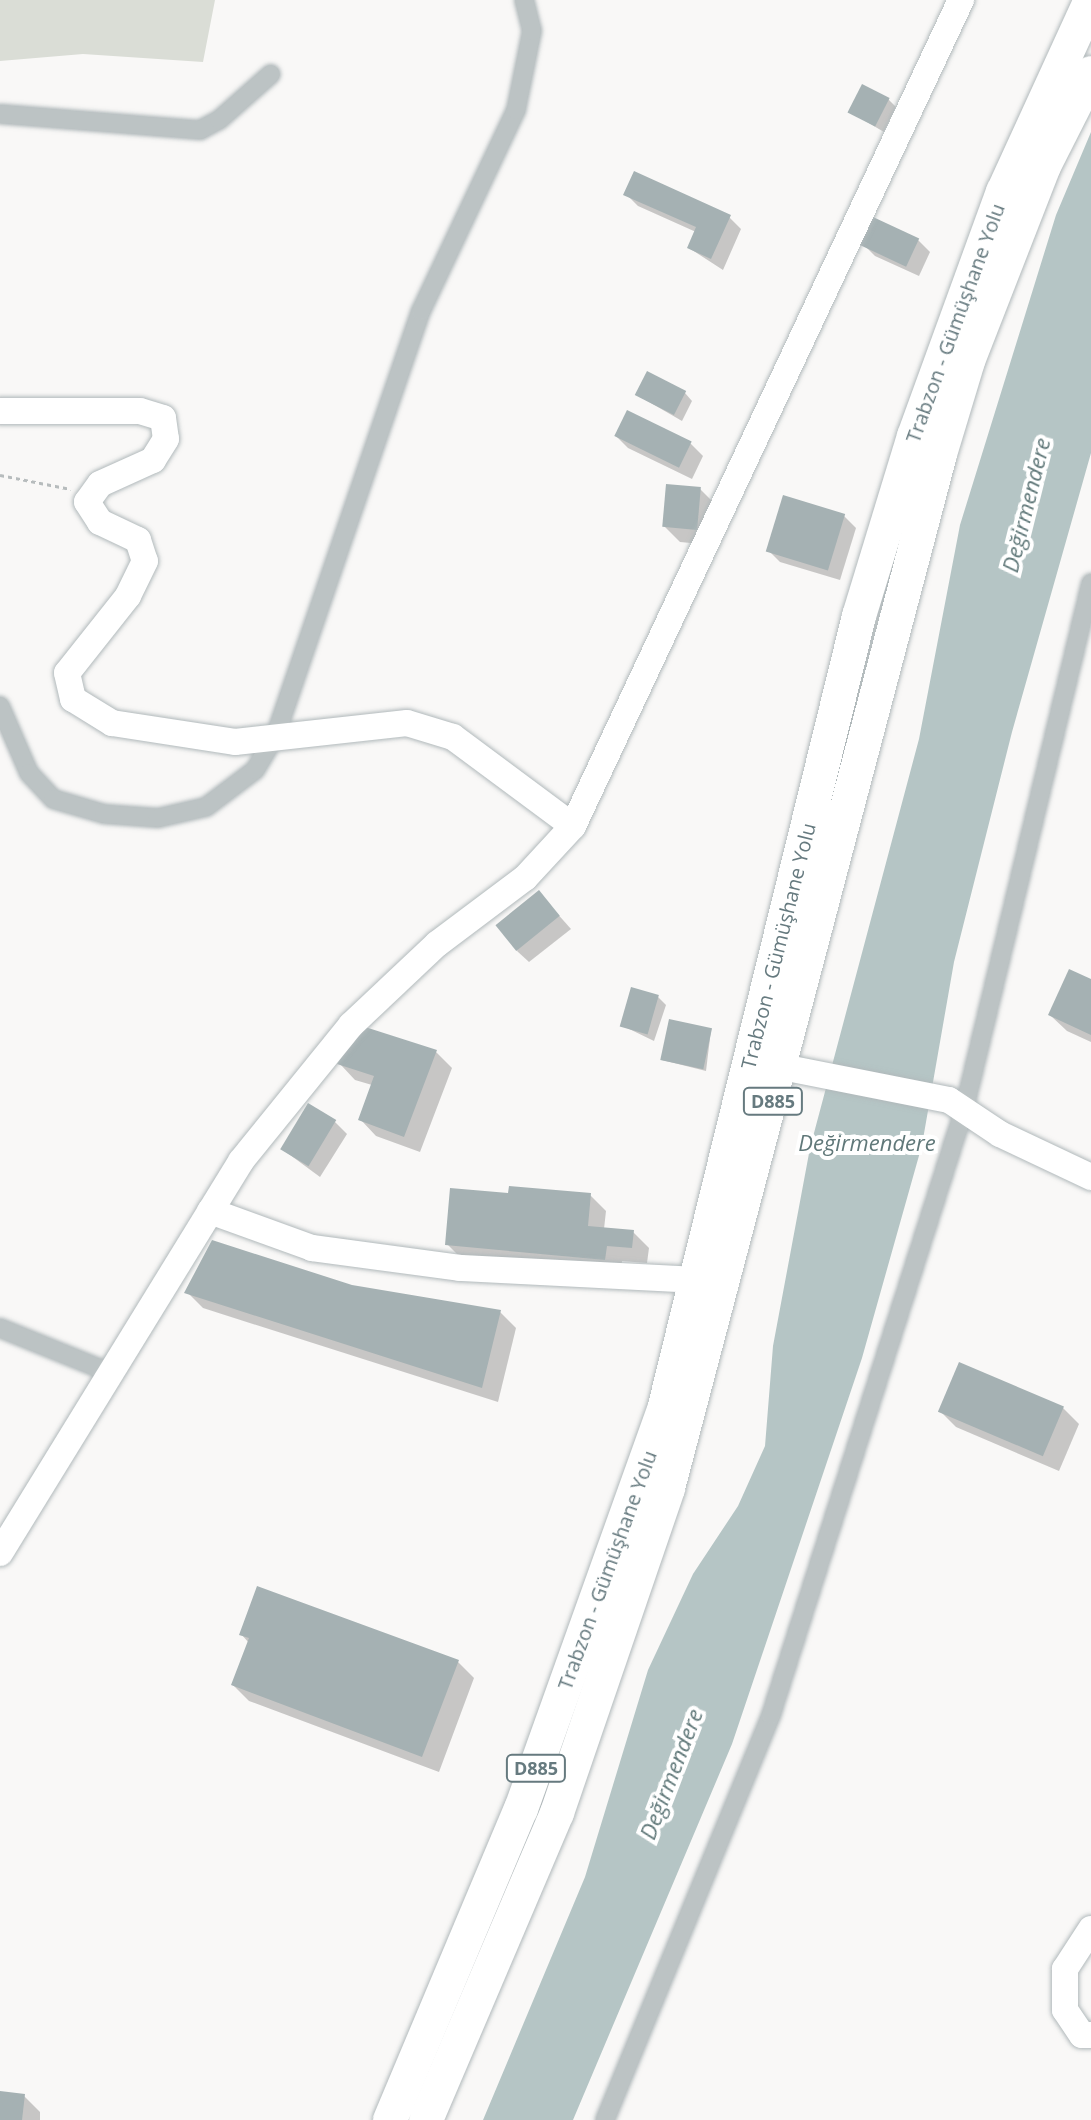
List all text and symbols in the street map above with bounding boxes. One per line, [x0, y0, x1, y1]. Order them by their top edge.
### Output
street label: Trabzon - Gümüşhane Yolu [901, 200, 1009, 446]
water label: Değirmendere [997, 435, 1055, 575]
street label: Trabzon - Gümüşhane Yolu [736, 820, 820, 1072]
road number: D885 [741, 1087, 805, 1115]
water label: Değirmendere [798, 1130, 936, 1156]
street label: Trabzon - Gümüşhane Yolu [553, 1447, 661, 1693]
water label: Değirmendere [634, 1705, 708, 1843]
road number: D885 [504, 1754, 568, 1782]

